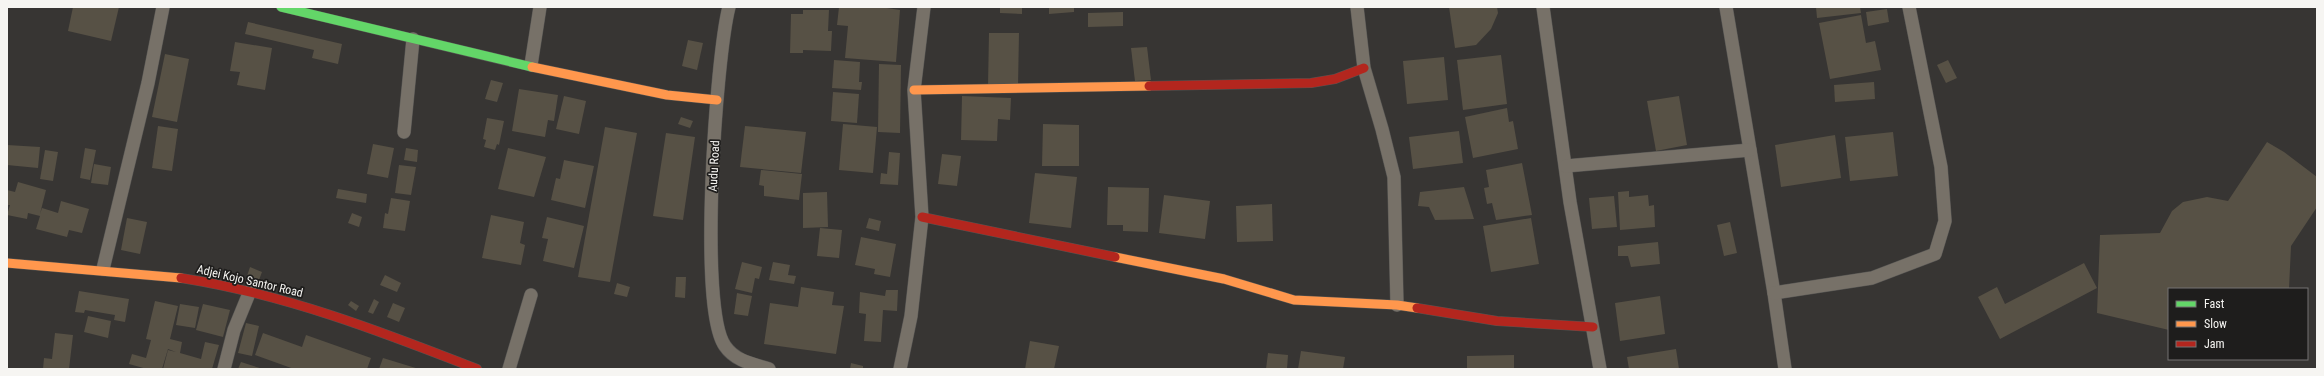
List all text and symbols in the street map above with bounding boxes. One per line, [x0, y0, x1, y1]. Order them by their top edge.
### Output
street label: Audu Road [706, 140, 722, 192]
street label: Adjei Kojo Santor Road [196, 262, 304, 300]
legend [2168, 288, 2308, 360]
text: Fast [2204, 297, 2225, 311]
text: Slow [2204, 317, 2227, 331]
text: Jam [2204, 337, 2225, 351]

